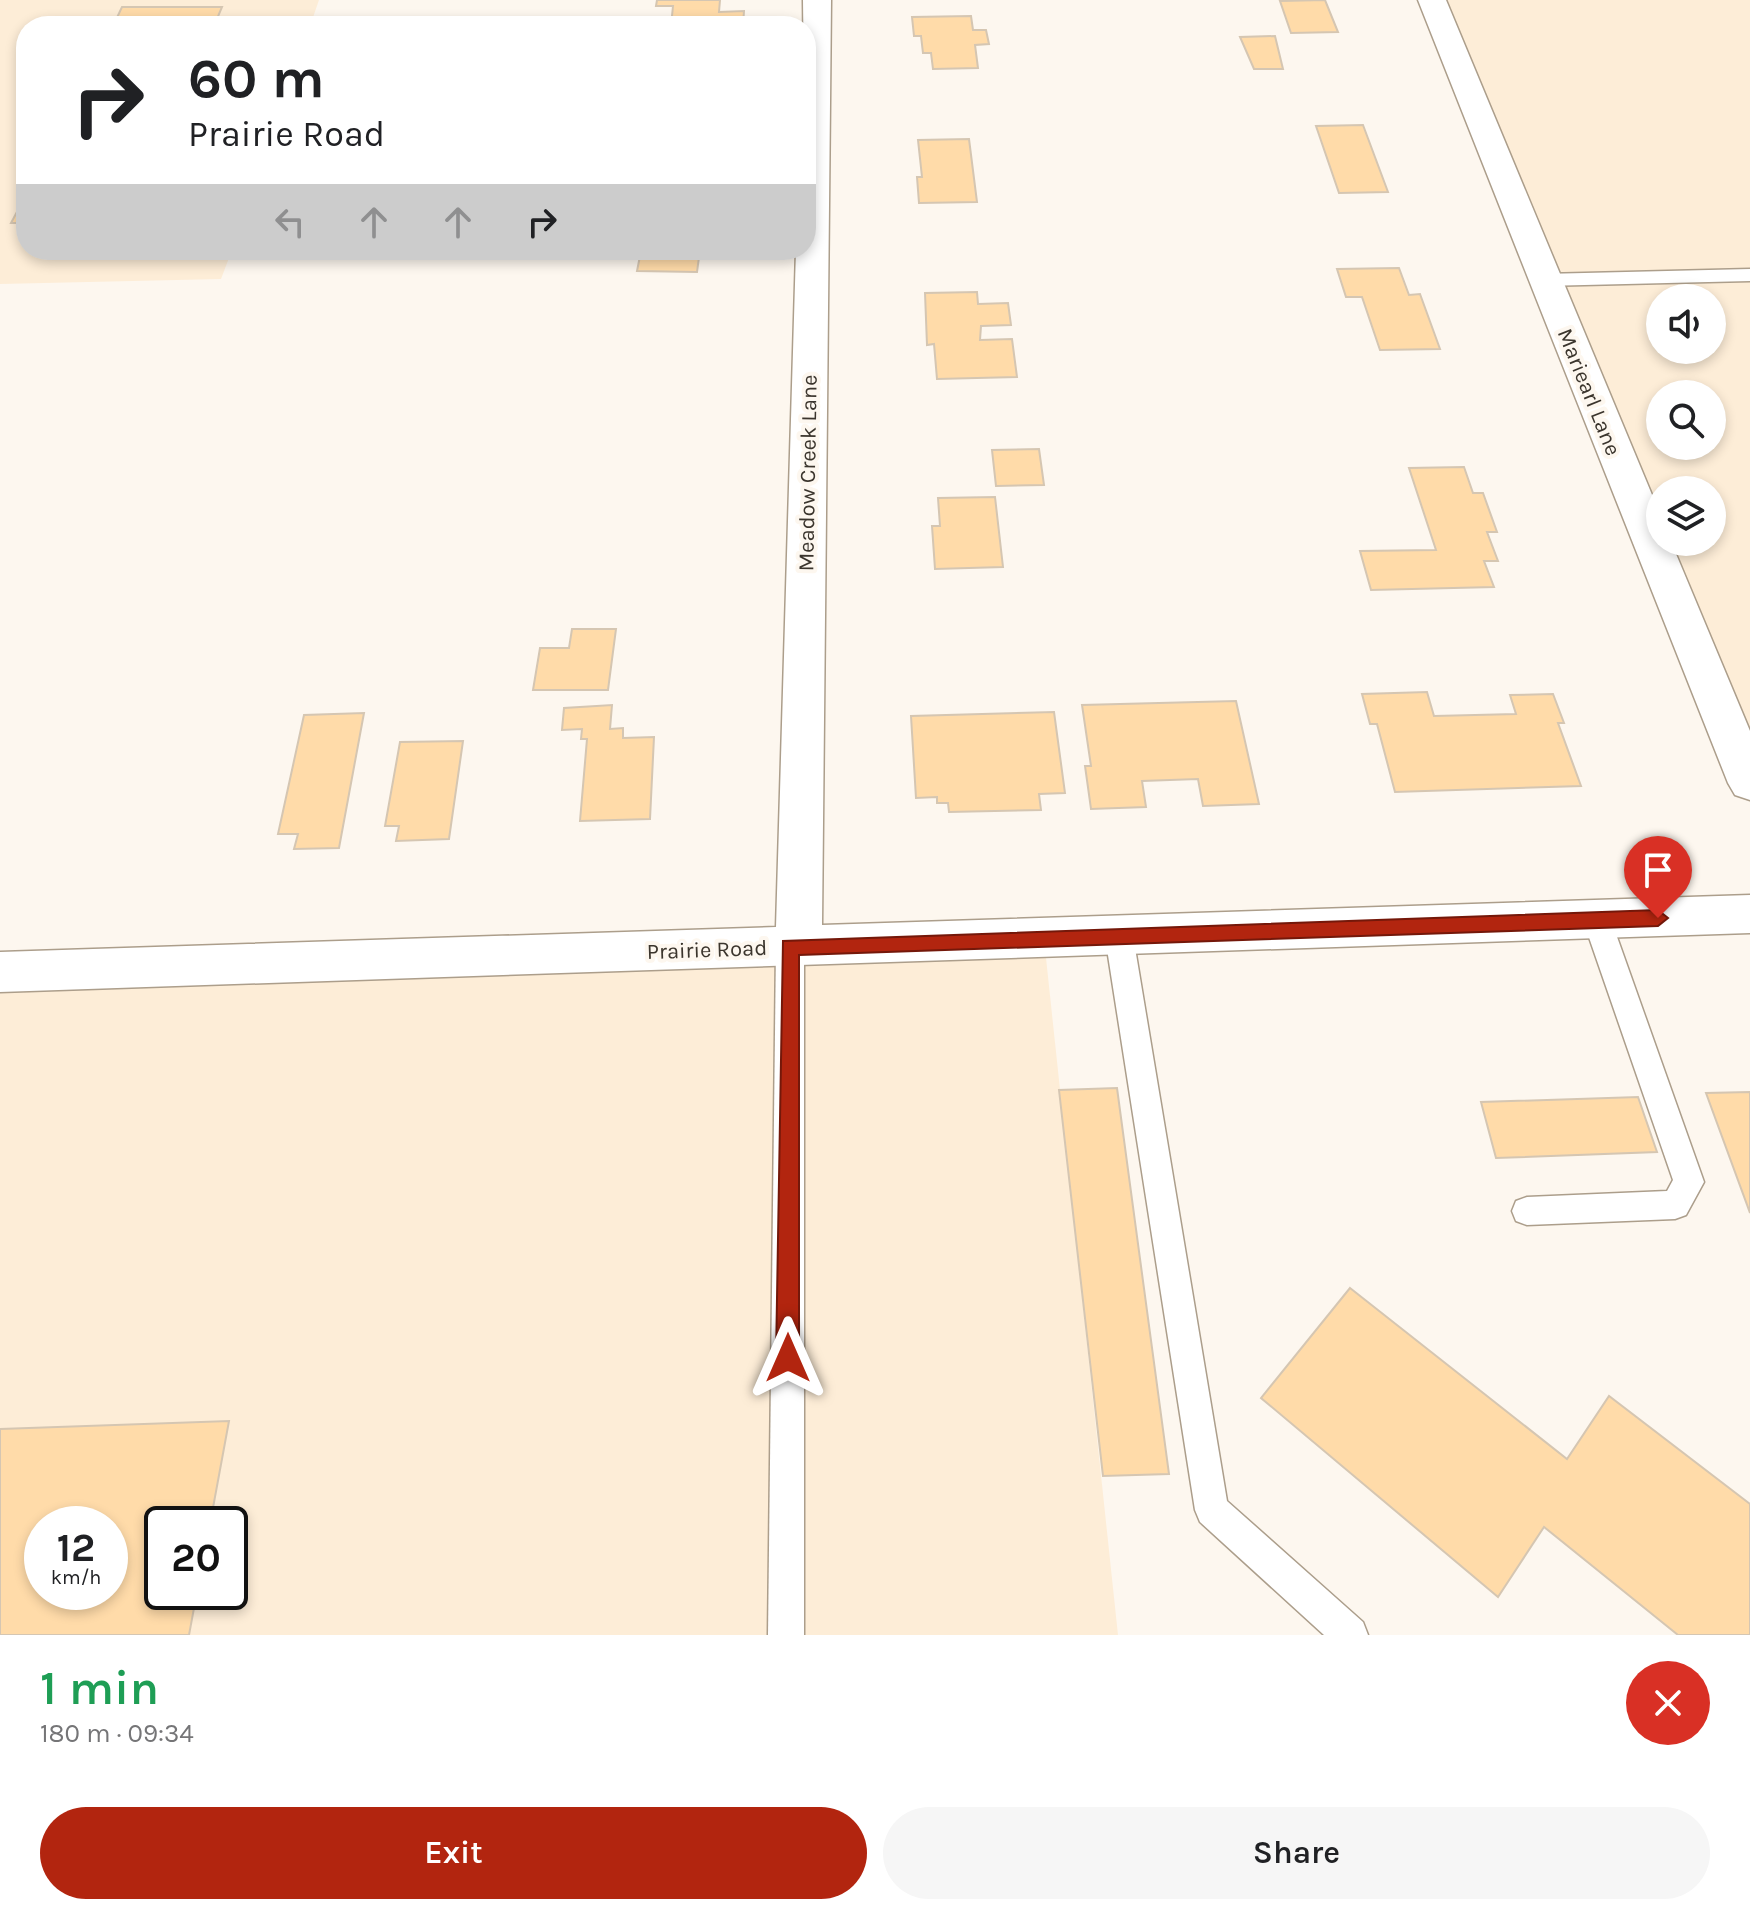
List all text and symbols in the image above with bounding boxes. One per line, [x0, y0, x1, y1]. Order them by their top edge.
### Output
text: 60 m [188, 46, 325, 111]
icon: right [56, 48, 160, 152]
text: Prairie Road [188, 113, 385, 155]
icon: left [268, 200, 312, 244]
icon: ahead [352, 200, 396, 244]
icon: ahead [436, 200, 480, 244]
icon: right [520, 200, 564, 244]
map controls [1646, 284, 1726, 556]
button: sound [1646, 284, 1726, 364]
street label: Mariearl Lane [1552, 325, 1626, 459]
street label: Meadow Creek Lane [793, 374, 823, 572]
button: search [1646, 380, 1726, 460]
button: layers [1646, 476, 1726, 556]
pin [1624, 836, 1692, 918]
icon: arrive [1636, 848, 1680, 892]
street label: Prairie Road [646, 935, 768, 965]
position arrow [746, 1316, 830, 1400]
speed limit sign: 20 [144, 1506, 248, 1610]
text: 12 [57, 1524, 95, 1571]
text: km/h [51, 1566, 101, 1589]
text: 1 min [40, 1660, 159, 1716]
button: close [1626, 1661, 1710, 1745]
text: 180 m · 09:34 [40, 1718, 194, 1749]
button: Exit [40, 1807, 867, 1899]
button: Share [883, 1807, 1710, 1899]

